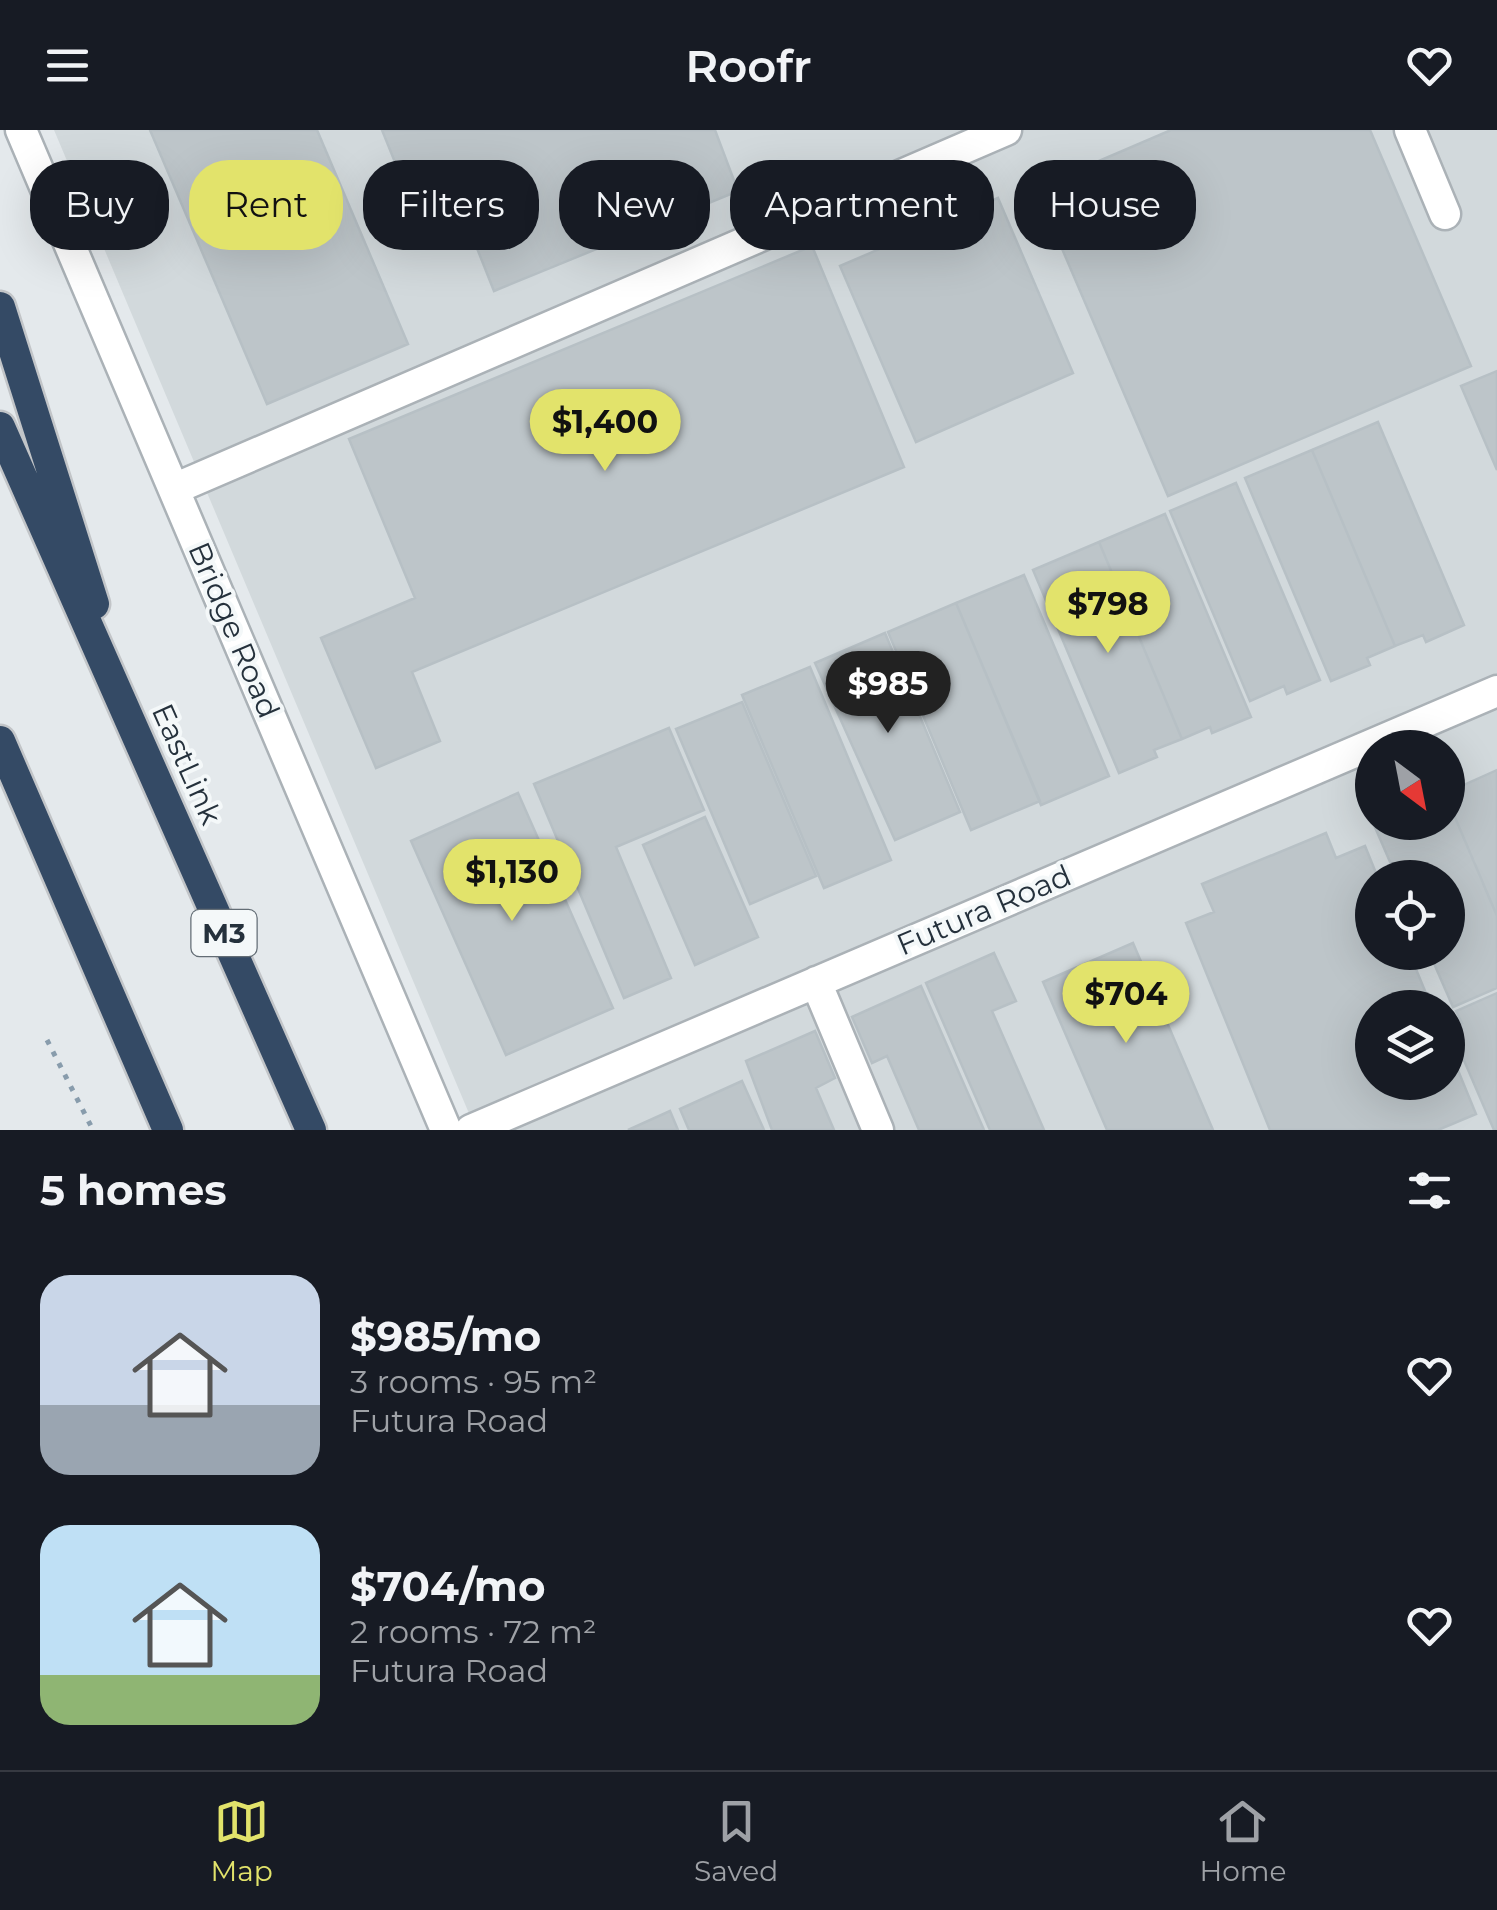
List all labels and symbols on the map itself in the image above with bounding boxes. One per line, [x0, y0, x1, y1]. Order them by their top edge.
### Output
pin: $1,400 [524, 389, 686, 474]
street label: Bridge Road [180, 536, 288, 724]
pin: $798 [1049, 571, 1167, 656]
pin: $985 [829, 651, 947, 736]
street label: EastLink [144, 698, 230, 830]
north arrow [1355, 730, 1465, 840]
pin: $1,130 [431, 839, 593, 924]
street label: Futura Road [891, 857, 1077, 963]
road number: M3 [192, 910, 256, 956]
pin: $704 [1067, 961, 1185, 1046]

